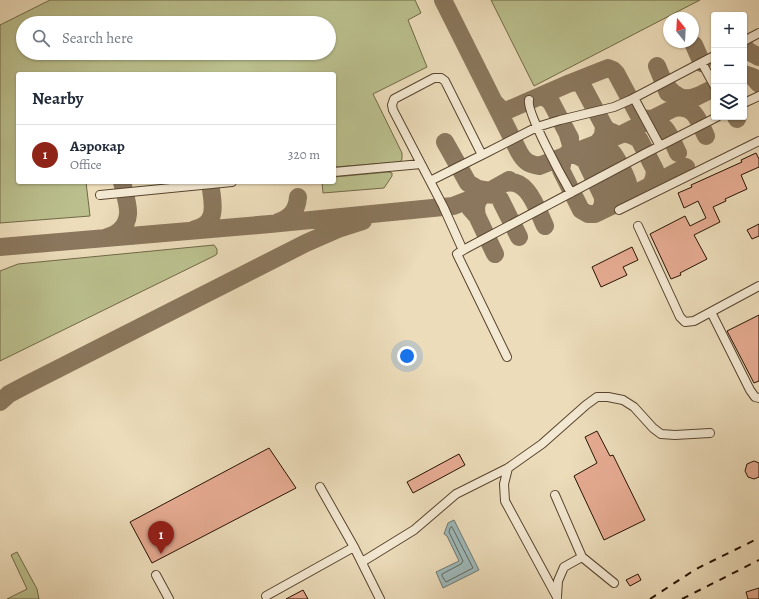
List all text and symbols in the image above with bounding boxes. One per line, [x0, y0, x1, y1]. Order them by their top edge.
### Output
north arrow [663, 12, 699, 48]
map controls [711, 12, 747, 120]
button: + [711, 12, 747, 48]
search box [16, 16, 336, 60]
icon: search [30, 27, 52, 49]
text: Search here [62, 28, 133, 48]
button: − [711, 48, 747, 84]
button: layers [711, 84, 747, 120]
text: Nearby [32, 87, 83, 110]
text: Аэрокар [70, 136, 125, 156]
text: 1 [43, 146, 47, 163]
text: 320 m [288, 146, 320, 163]
text: Office [70, 156, 102, 173]
your location [397, 346, 417, 366]
pin: 1 [148, 521, 174, 554]

